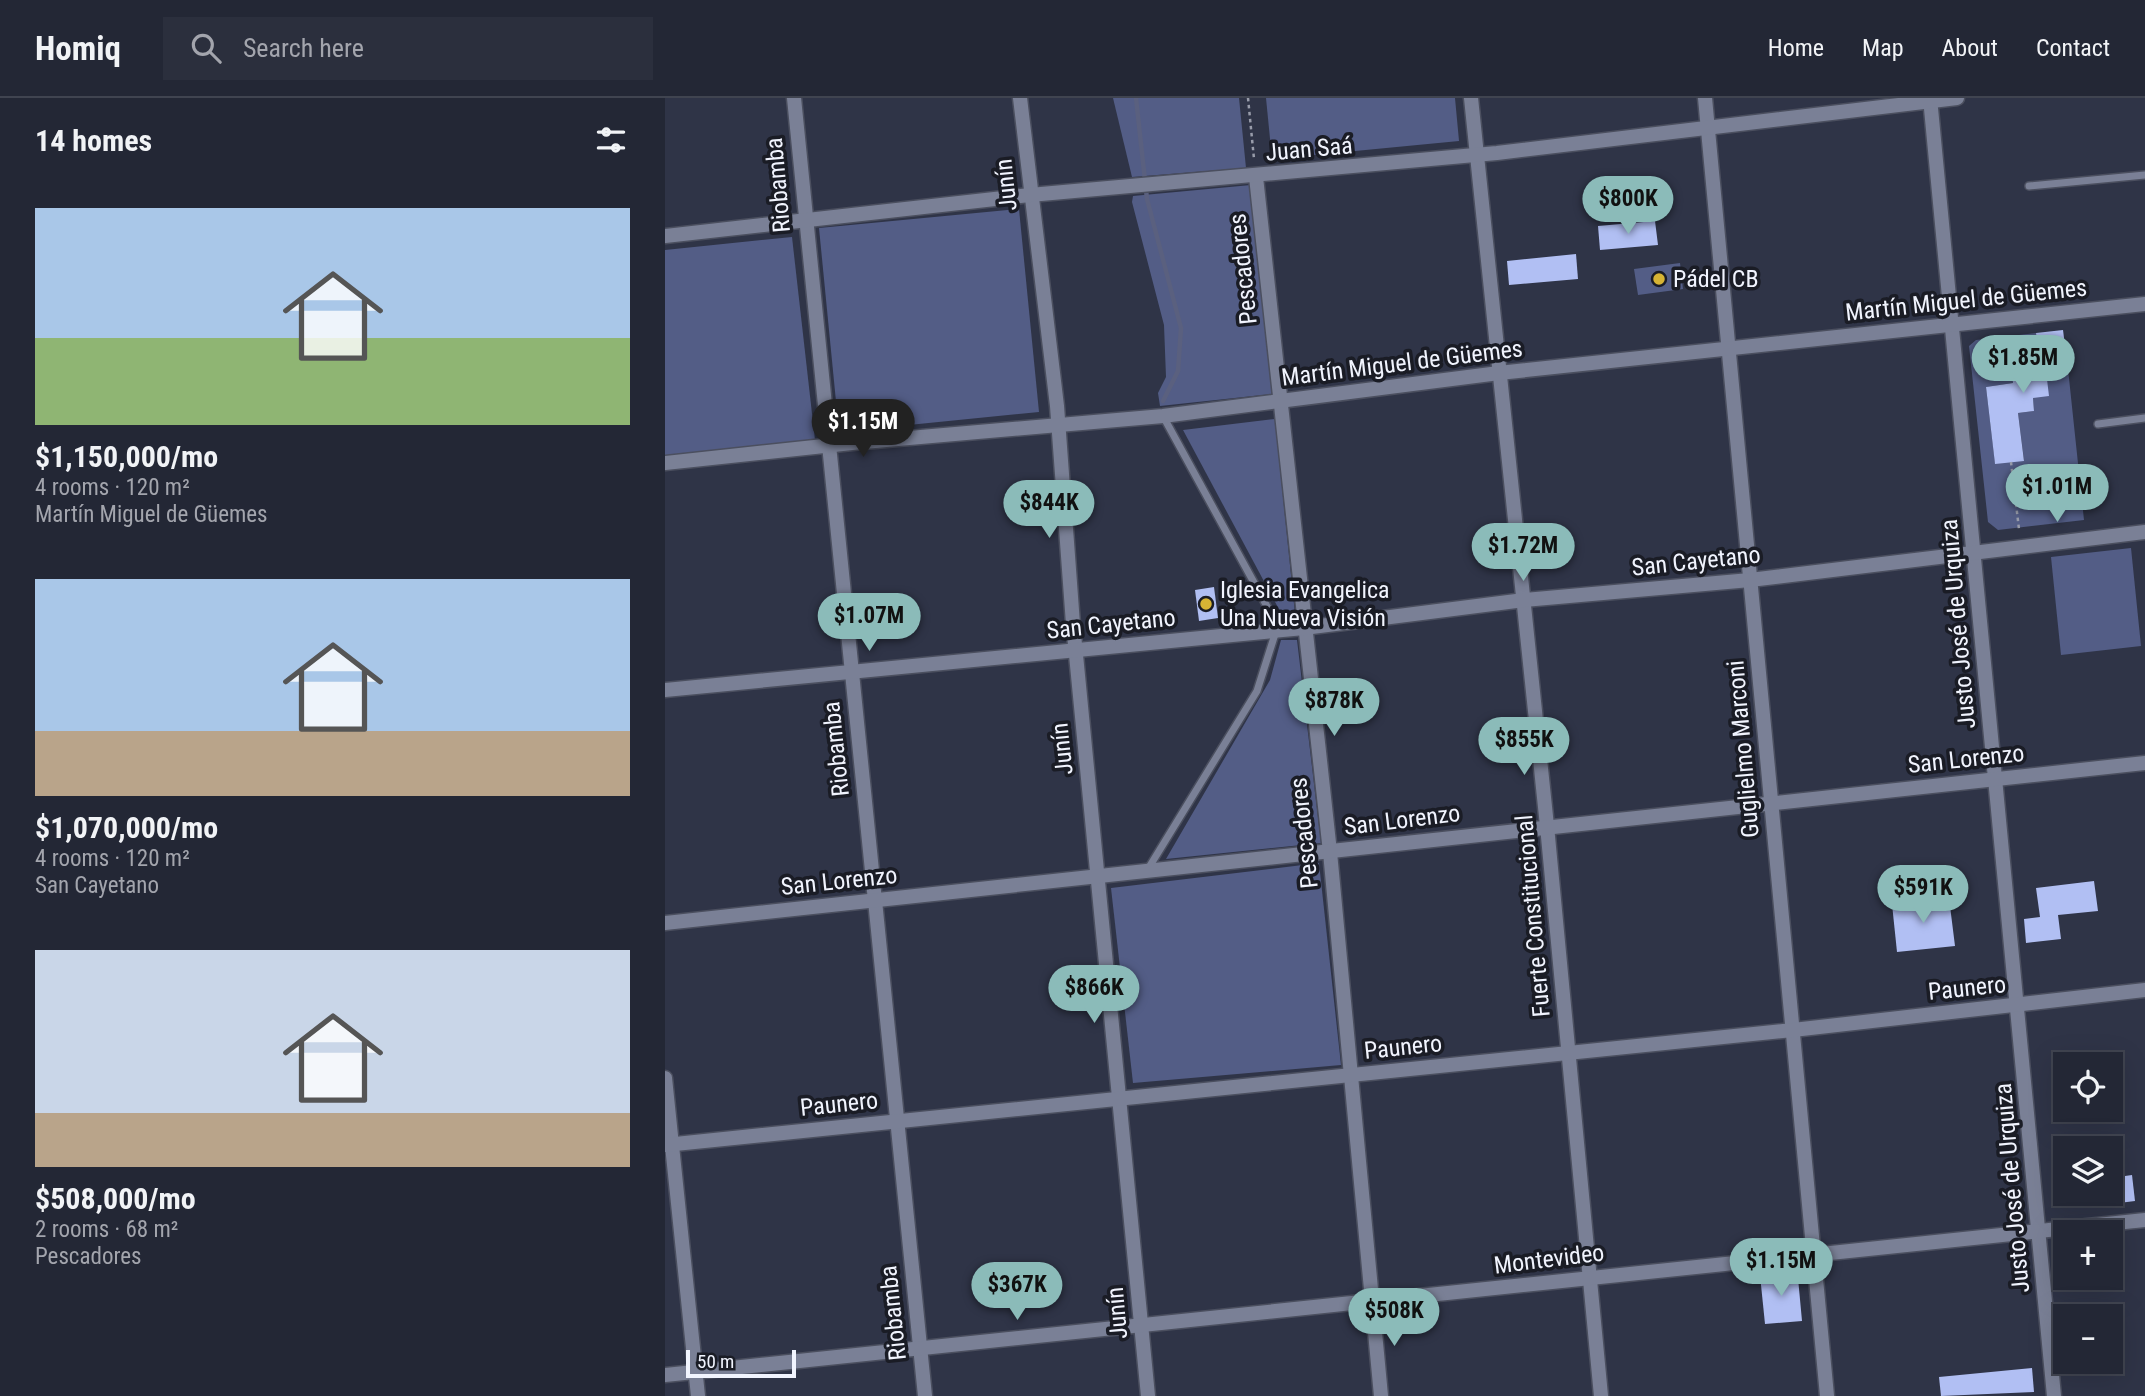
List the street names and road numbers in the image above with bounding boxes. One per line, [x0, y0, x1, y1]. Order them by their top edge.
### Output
street label: Juan Saá [1264, 131, 1354, 167]
street label: Riobamba [760, 136, 796, 234]
street label: Junín [989, 158, 1023, 212]
street label: Pescadores [1223, 212, 1263, 326]
street label: Martín Miguel de Güemes [1844, 273, 2088, 327]
street label: Martín Miguel de Güemes [1280, 334, 1524, 392]
street label: Justo José de Urquiza [1935, 518, 1981, 730]
street label: San Cayetano [1630, 540, 1762, 582]
street label: San Cayetano [1045, 603, 1177, 645]
street label: Guglielmo Marconi [1721, 659, 1765, 839]
street label: Riobamba [817, 700, 855, 798]
street label: Junín [1045, 722, 1079, 776]
street label: San Lorenzo [1906, 739, 2026, 779]
street label: Pescadores [1284, 776, 1324, 890]
street label: San Lorenzo [1342, 799, 1462, 841]
street label: Fuerte Constitucional [1510, 814, 1556, 1018]
street label: San Lorenzo [779, 861, 899, 901]
street label: Paunero [1927, 970, 2007, 1006]
street label: Paunero [1363, 1029, 1443, 1065]
street label: Justo José de Urquiza [1989, 1082, 2035, 1294]
street label: Paunero [799, 1086, 879, 1122]
street label: Montevideo [1492, 1238, 1606, 1280]
street label: Riobamba [874, 1264, 912, 1362]
street label: Junín [1101, 1286, 1133, 1340]

